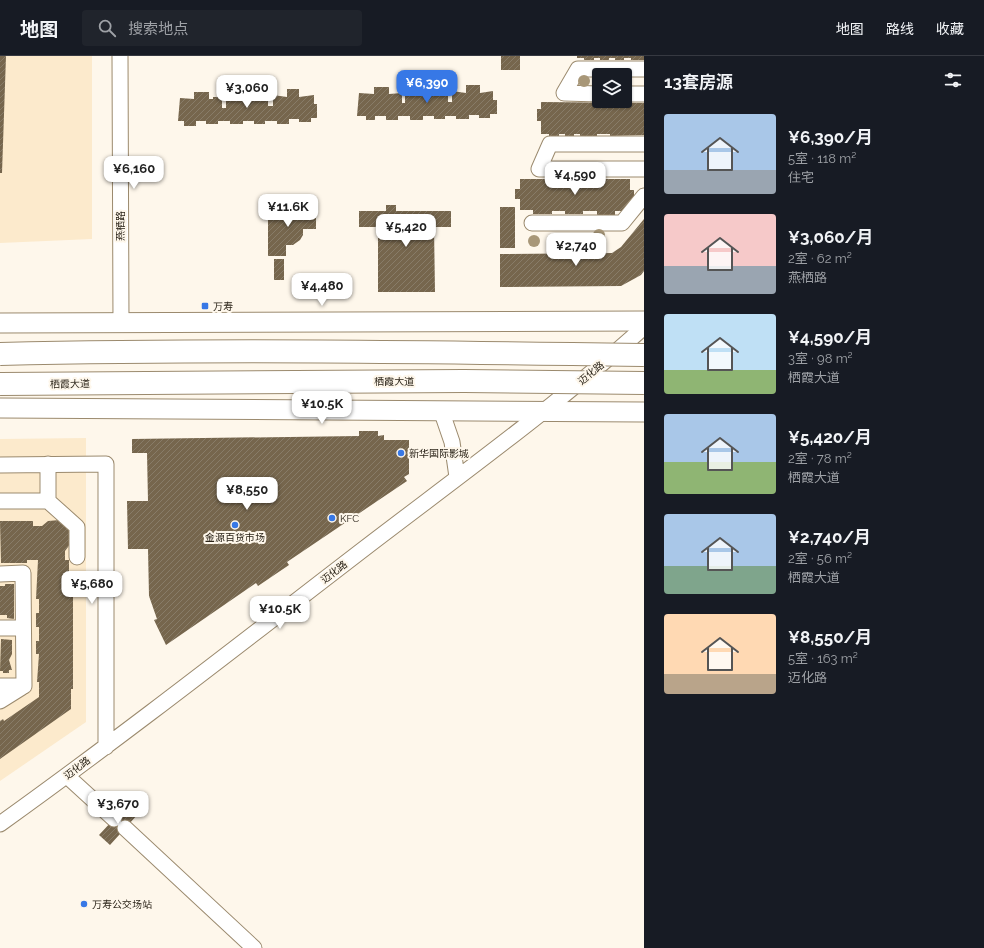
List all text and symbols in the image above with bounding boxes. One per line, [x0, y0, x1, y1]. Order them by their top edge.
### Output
search box [82, 10, 362, 46]
icon: search [96, 17, 118, 39]
text: 地图 [20, 18, 58, 40]
text: 搜索地点 [128, 20, 188, 38]
text: 地图 [836, 21, 864, 37]
text: 路线 [886, 21, 914, 37]
text: 收藏 [936, 21, 964, 37]
map controls [592, 68, 632, 108]
button: layers [592, 68, 632, 108]
icon: filters [942, 69, 964, 91]
pin: ¥6,390 [394, 70, 460, 104]
text: 13套房源 [664, 72, 733, 92]
pin: ¥3,060 [214, 75, 280, 109]
text: ¥6,390 [405, 75, 449, 90]
text: ¥3,060 [225, 80, 269, 95]
text: ¥6,390/月 [788, 127, 873, 147]
icon: home [696, 130, 744, 178]
text: 5室 · 118 m² [788, 151, 856, 166]
pin: ¥6,160 [101, 156, 167, 190]
text: ¥6,160 [113, 161, 155, 176]
pin: ¥4,590 [542, 162, 608, 196]
text: ¥4,590 [554, 167, 596, 182]
text: 住宅 [788, 170, 814, 185]
pin: ¥11.6K [255, 194, 321, 228]
text: ¥11.6K [267, 199, 309, 214]
street label: 燕栖路 [115, 211, 126, 241]
pin: ¥5,420 [373, 214, 439, 248]
text: ¥5,420 [385, 219, 427, 234]
text: ¥3,060/月 [788, 227, 873, 247]
icon: home [696, 230, 744, 278]
pin: ¥2,740 [543, 233, 609, 267]
text: ¥2,740 [555, 238, 597, 253]
text: 2室 · 62 m² [788, 251, 852, 266]
text: 燕栖路 [788, 270, 827, 285]
pin: ¥4,480 [289, 273, 355, 307]
text: ¥4,480 [301, 278, 343, 293]
marker: 万寿 [200, 301, 210, 311]
place label: 万寿 [213, 301, 233, 312]
text: ¥4,590/月 [788, 327, 872, 347]
icon: home [696, 330, 744, 378]
text: 3室 · 98 m² [788, 351, 853, 366]
street label: 迈化路 [576, 359, 606, 387]
text: 栖霞大道 [788, 370, 840, 385]
street label: 栖霞大道 [374, 376, 414, 387]
street label: 栖霞大道 [50, 378, 90, 390]
pin: ¥10.5K [289, 391, 355, 425]
text: ¥10.5K [301, 396, 343, 411]
text: ¥5,420/月 [788, 427, 872, 447]
icon: home [696, 430, 744, 478]
marker: 新华国际影城 [396, 448, 406, 458]
place label: 新华国际影城 [409, 448, 469, 459]
text: 2室 · 78 m² [788, 451, 852, 466]
text: 栖霞大道 [788, 470, 840, 485]
pin: ¥8,550 [214, 477, 280, 511]
text: ¥8,550 [226, 482, 268, 497]
marker: KFC [327, 513, 337, 523]
place label: KFC [340, 513, 359, 524]
marker: 金源百货市场 [230, 520, 240, 530]
text: ¥2,740/月 [788, 527, 871, 547]
icon: home [696, 530, 744, 578]
place label: 金源百货市场 [205, 532, 265, 543]
text: 2室 · 56 m² [788, 551, 852, 566]
street label: 迈化路 [319, 559, 349, 585]
text: 栖霞大道 [788, 570, 840, 585]
pin: ¥5,680 [59, 571, 125, 605]
text: ¥5,680 [70, 576, 114, 591]
pin: ¥10.5K [247, 596, 313, 630]
text: ¥10.5K [259, 601, 301, 616]
text: ¥8,550/月 [788, 627, 872, 647]
icon: home [696, 630, 744, 678]
text: 5室 · 163 m² [788, 651, 858, 666]
text: 迈化路 [788, 670, 827, 685]
street label: 迈化路 [62, 755, 92, 781]
pin: ¥3,670 [85, 791, 151, 825]
text: ¥3,670 [97, 796, 139, 811]
marker: 万寿公交场站 [79, 899, 89, 909]
place label: 万寿公交场站 [92, 899, 152, 910]

